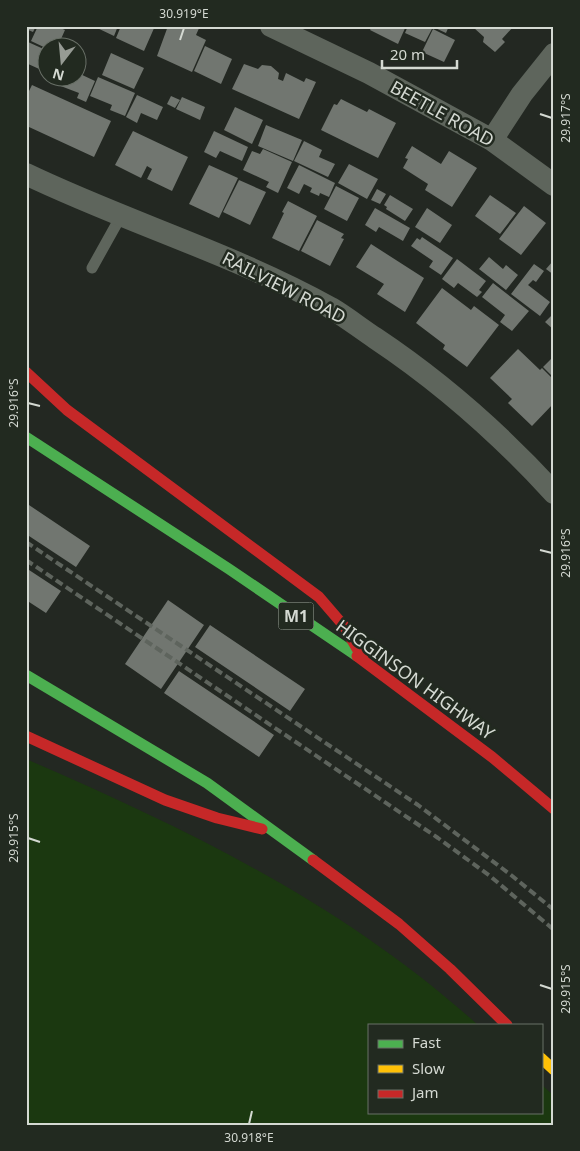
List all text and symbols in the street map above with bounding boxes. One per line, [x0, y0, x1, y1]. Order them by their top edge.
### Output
text: 30.919°E [159, 5, 209, 22]
north arrow [38, 38, 88, 88]
scale bar [382, 38, 458, 70]
text: 20 m [390, 44, 425, 64]
text: N [50, 64, 66, 86]
street label: BEETLE ROAD [386, 75, 499, 152]
text: 29.917°S [557, 93, 574, 143]
street label: RAILVIEW ROAD [219, 246, 350, 329]
text: 29.916°S [5, 378, 22, 428]
text: 29.916°S [557, 528, 574, 578]
road number: M1 [278, 602, 314, 630]
street label: HIGGINSON HIGHWAY [332, 614, 500, 745]
text: 29.915°S [5, 813, 22, 863]
text: 29.915°S [557, 964, 574, 1014]
legend [368, 1024, 542, 1114]
text: Fast [412, 1032, 441, 1052]
text: Slow [412, 1058, 445, 1078]
text: Jam [410, 1082, 439, 1102]
text: 30.918°E [224, 1129, 274, 1146]

